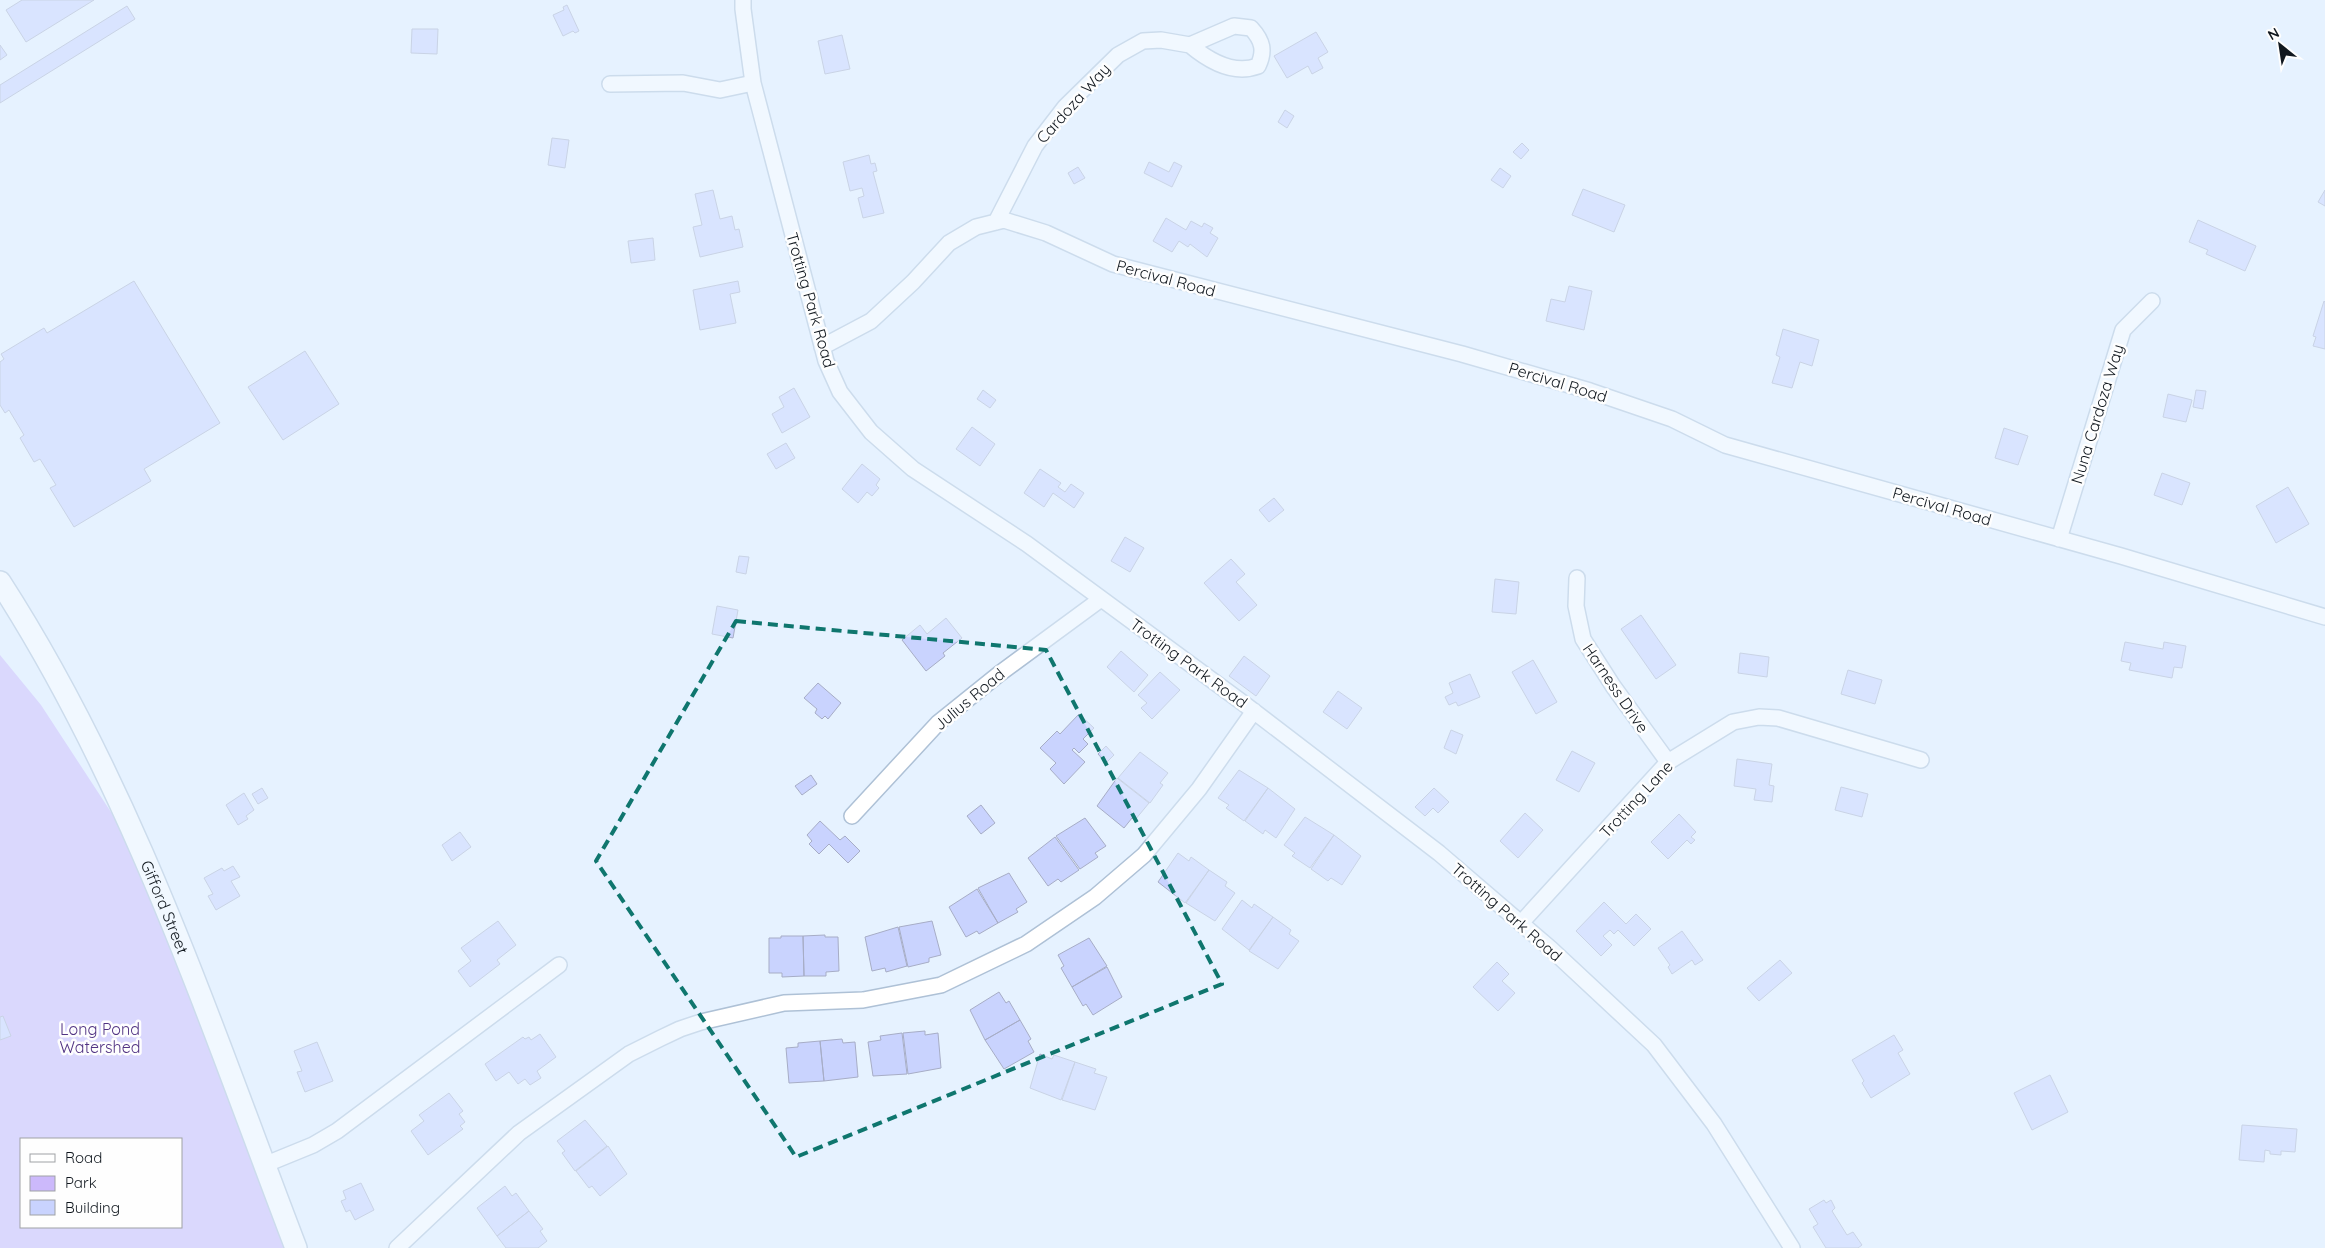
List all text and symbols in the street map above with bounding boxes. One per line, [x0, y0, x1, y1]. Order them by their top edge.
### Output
north arrow [2255, 20, 2305, 70]
text: N [2265, 23, 2282, 44]
street label: Cardoza Way [1032, 59, 1114, 147]
street label: Trotting Park Road [782, 230, 840, 370]
street label: Percival Road [1114, 255, 1218, 301]
street label: Nuna Cardoza Way [2066, 342, 2128, 486]
street label: Percival Road [1506, 358, 1610, 406]
street label: Percival Road [1890, 482, 1994, 530]
street label: Trotting Park Road [1126, 614, 1252, 712]
street label: Harness Drive [1579, 639, 1653, 737]
street label: Julius Road [930, 664, 1008, 734]
street label: Trotting Lane [1595, 756, 1677, 842]
street label: Gifford Street [137, 857, 193, 957]
street label: Trotting Park Road [1448, 859, 1566, 965]
park label: Long Pond Watershed [60, 1019, 140, 1057]
legend [20, 1138, 182, 1228]
text: Road [65, 1148, 102, 1167]
text: Park [65, 1173, 97, 1192]
text: Building [65, 1198, 120, 1217]

